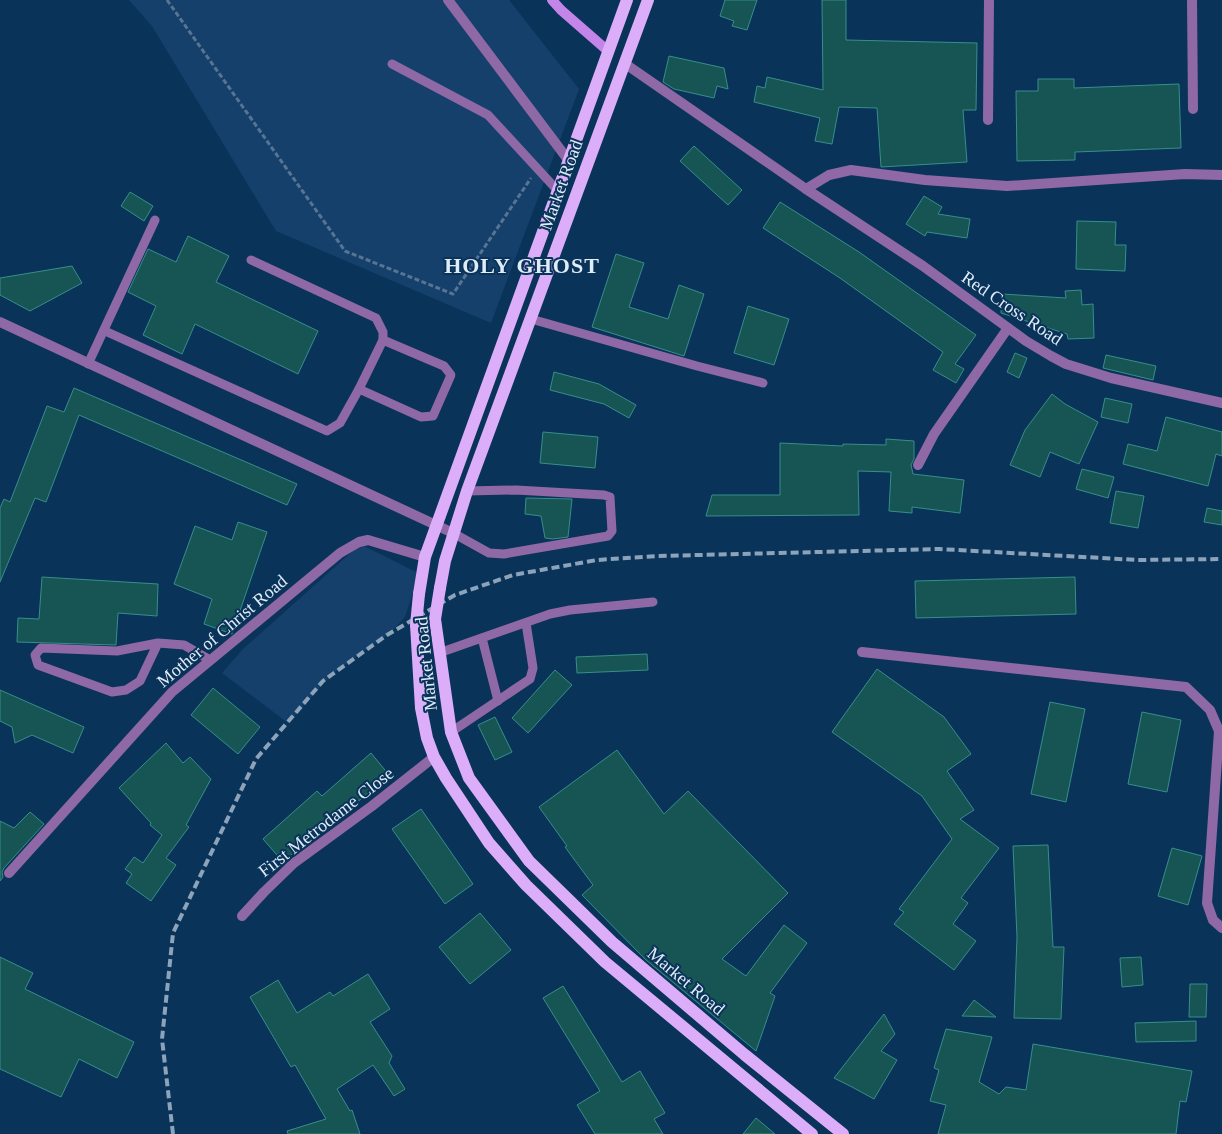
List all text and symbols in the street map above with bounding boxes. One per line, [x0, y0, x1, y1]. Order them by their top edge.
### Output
street label: Market Road [535, 137, 587, 233]
district label: HOLY GHOST [444, 253, 600, 278]
street label: Red Cross Road [958, 267, 1066, 349]
street label: Mother of Christ Road [153, 571, 291, 691]
street label: Market Road [411, 616, 441, 712]
street label: First Metrodame Close [254, 763, 398, 881]
street label: Market Road [643, 943, 729, 1019]

